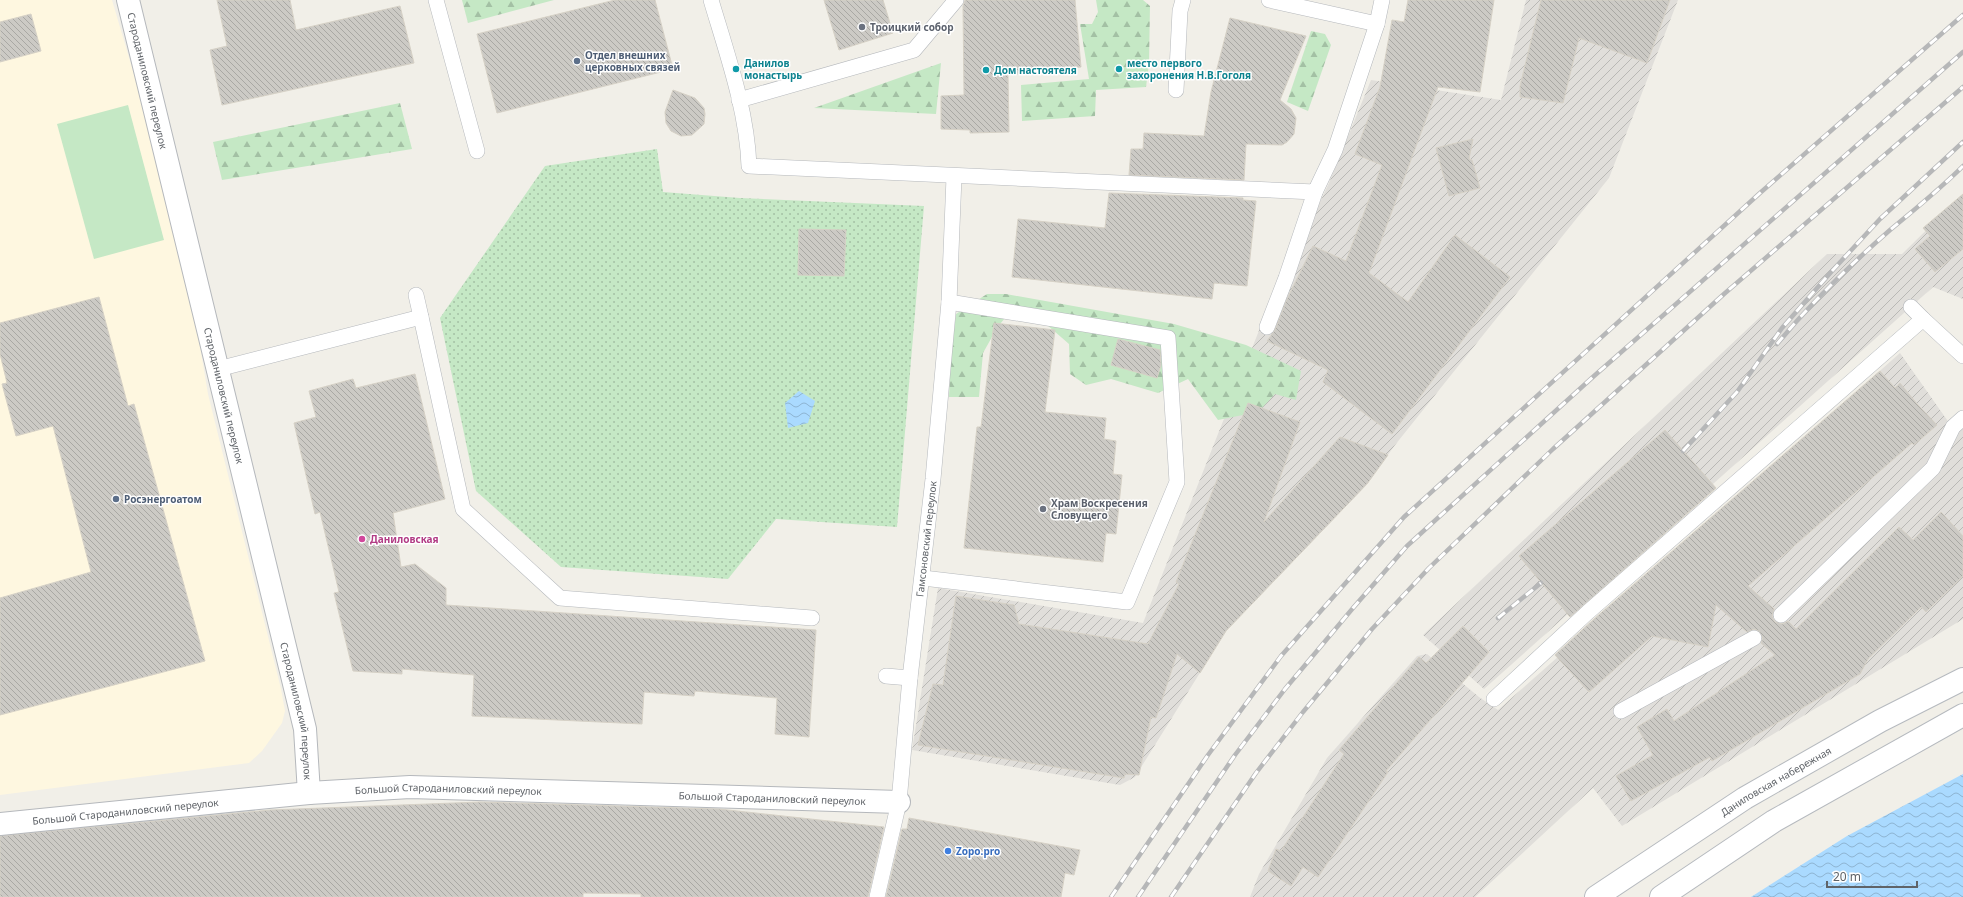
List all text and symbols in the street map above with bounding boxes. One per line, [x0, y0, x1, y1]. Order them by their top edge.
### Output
street label: Староданиловский переулок [124, 11, 171, 151]
place label: Троицкий собор [870, 20, 954, 34]
marker: Троицкий собор [857, 22, 867, 32]
place label: Отдел внешних церковных связей [585, 48, 680, 74]
marker: Отдел внешних церковных связей [572, 56, 582, 66]
place label: Данилов монастырь [744, 56, 802, 82]
place label: место первого захоронения Н.В.Гоголя [1127, 56, 1251, 82]
place label: Дом настоятеля [994, 63, 1077, 77]
marker: Данилов монастырь [731, 64, 741, 74]
marker: место первого захоронения Н.В.Гоголя [1114, 64, 1124, 74]
marker: Дом настоятеля [981, 65, 991, 75]
street label: Староданиловский переулок [201, 326, 248, 466]
street label: Гамсоновский переулок [912, 480, 940, 598]
place label: Росэнергоатом [124, 492, 202, 506]
marker: Росэнергоатом [111, 494, 121, 504]
place label: Храм Воскресения Словущего [1051, 496, 1148, 522]
marker: Храм Воскресения Словущего [1038, 504, 1048, 514]
place label: Даниловская [370, 532, 439, 546]
marker: Даниловская [357, 534, 367, 544]
street label: Староданиловский переулок [277, 641, 315, 781]
street label: Даниловская набережная [1718, 743, 1834, 819]
street label: Большой Староданиловский переулок [354, 780, 543, 798]
street label: Большой Староданиловский переулок [678, 788, 867, 808]
street label: Большой Староданиловский переулок [32, 795, 220, 828]
place label: Zopo.pro [956, 844, 1000, 858]
marker: Zopo.pro [943, 846, 953, 856]
scale bar [1827, 863, 1917, 889]
text: 20 m [1833, 868, 1861, 885]

